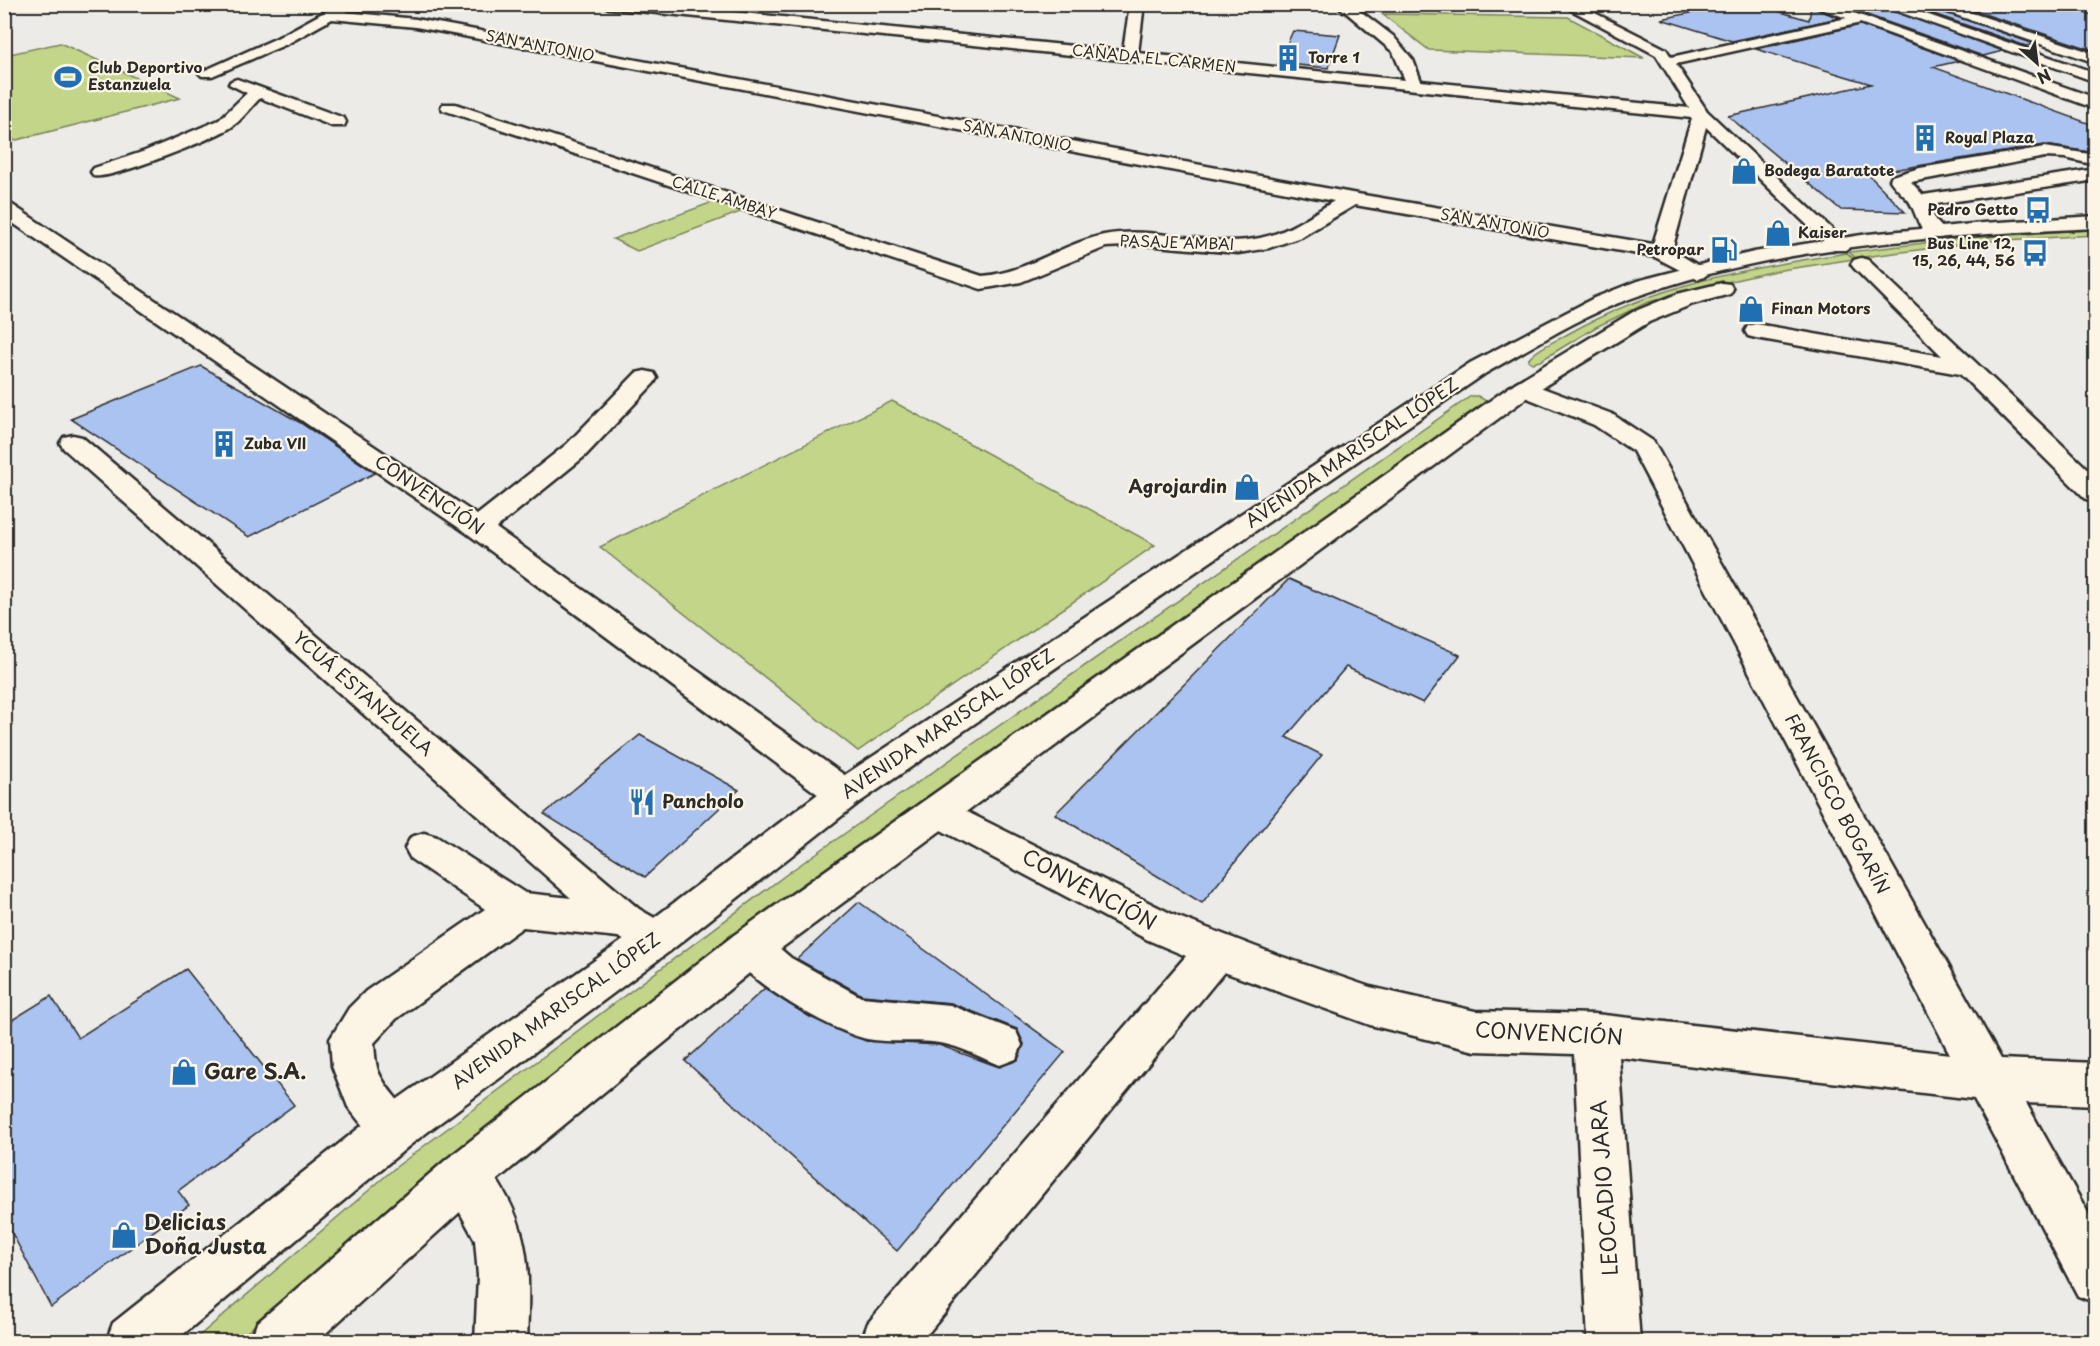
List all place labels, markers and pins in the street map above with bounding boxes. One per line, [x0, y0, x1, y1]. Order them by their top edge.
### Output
building icon: Torre 1 [1273, 43, 1303, 73]
place label: Torre 1 [1308, 45, 1360, 68]
place label: Club Deportivo Estanzuela [88, 55, 203, 95]
sports icon: Club Deportivo Estanzuela [53, 62, 83, 92]
building icon: Royal Plaza [1910, 123, 1940, 153]
place label: Royal Plaza [1945, 125, 2035, 148]
shop icon: Bodega Baratote [1729, 156, 1759, 186]
place label: Bodega Baratote [1764, 158, 1894, 181]
bus stop icon: Pedro Getto [2023, 195, 2053, 225]
place label: Pedro Getto [1927, 197, 2018, 220]
shop icon: Kaiser [1763, 218, 1793, 248]
place label: Kaiser [1798, 220, 1847, 243]
place label: Bus Line 12, 15, 26, 44, 56 [1912, 231, 2015, 271]
fuel station icon: Petropar [1709, 235, 1739, 265]
place label: Petropar [1637, 237, 1704, 260]
bus stop icon: Bus Line 12, 15, 26, 44, 56 [2020, 238, 2050, 268]
shop icon: Finan Motors [1736, 294, 1766, 324]
place label: Finan Motors [1771, 296, 1870, 319]
building icon: Zuba VII [209, 429, 239, 459]
place label: Zuba VII [244, 431, 306, 454]
place label: Agrojardin [1128, 472, 1227, 499]
shop icon: Agrojardin [1232, 472, 1262, 502]
restaurant icon: Pancholo [627, 787, 657, 817]
place label: Pancholo [662, 787, 744, 814]
place label: Gare S.A. [204, 1054, 306, 1086]
shop icon: Gare S.A. [169, 1057, 199, 1087]
place label: Delicias Doña Justa [144, 1205, 267, 1261]
shop icon: Delicias Doña Justa [109, 1220, 139, 1250]

